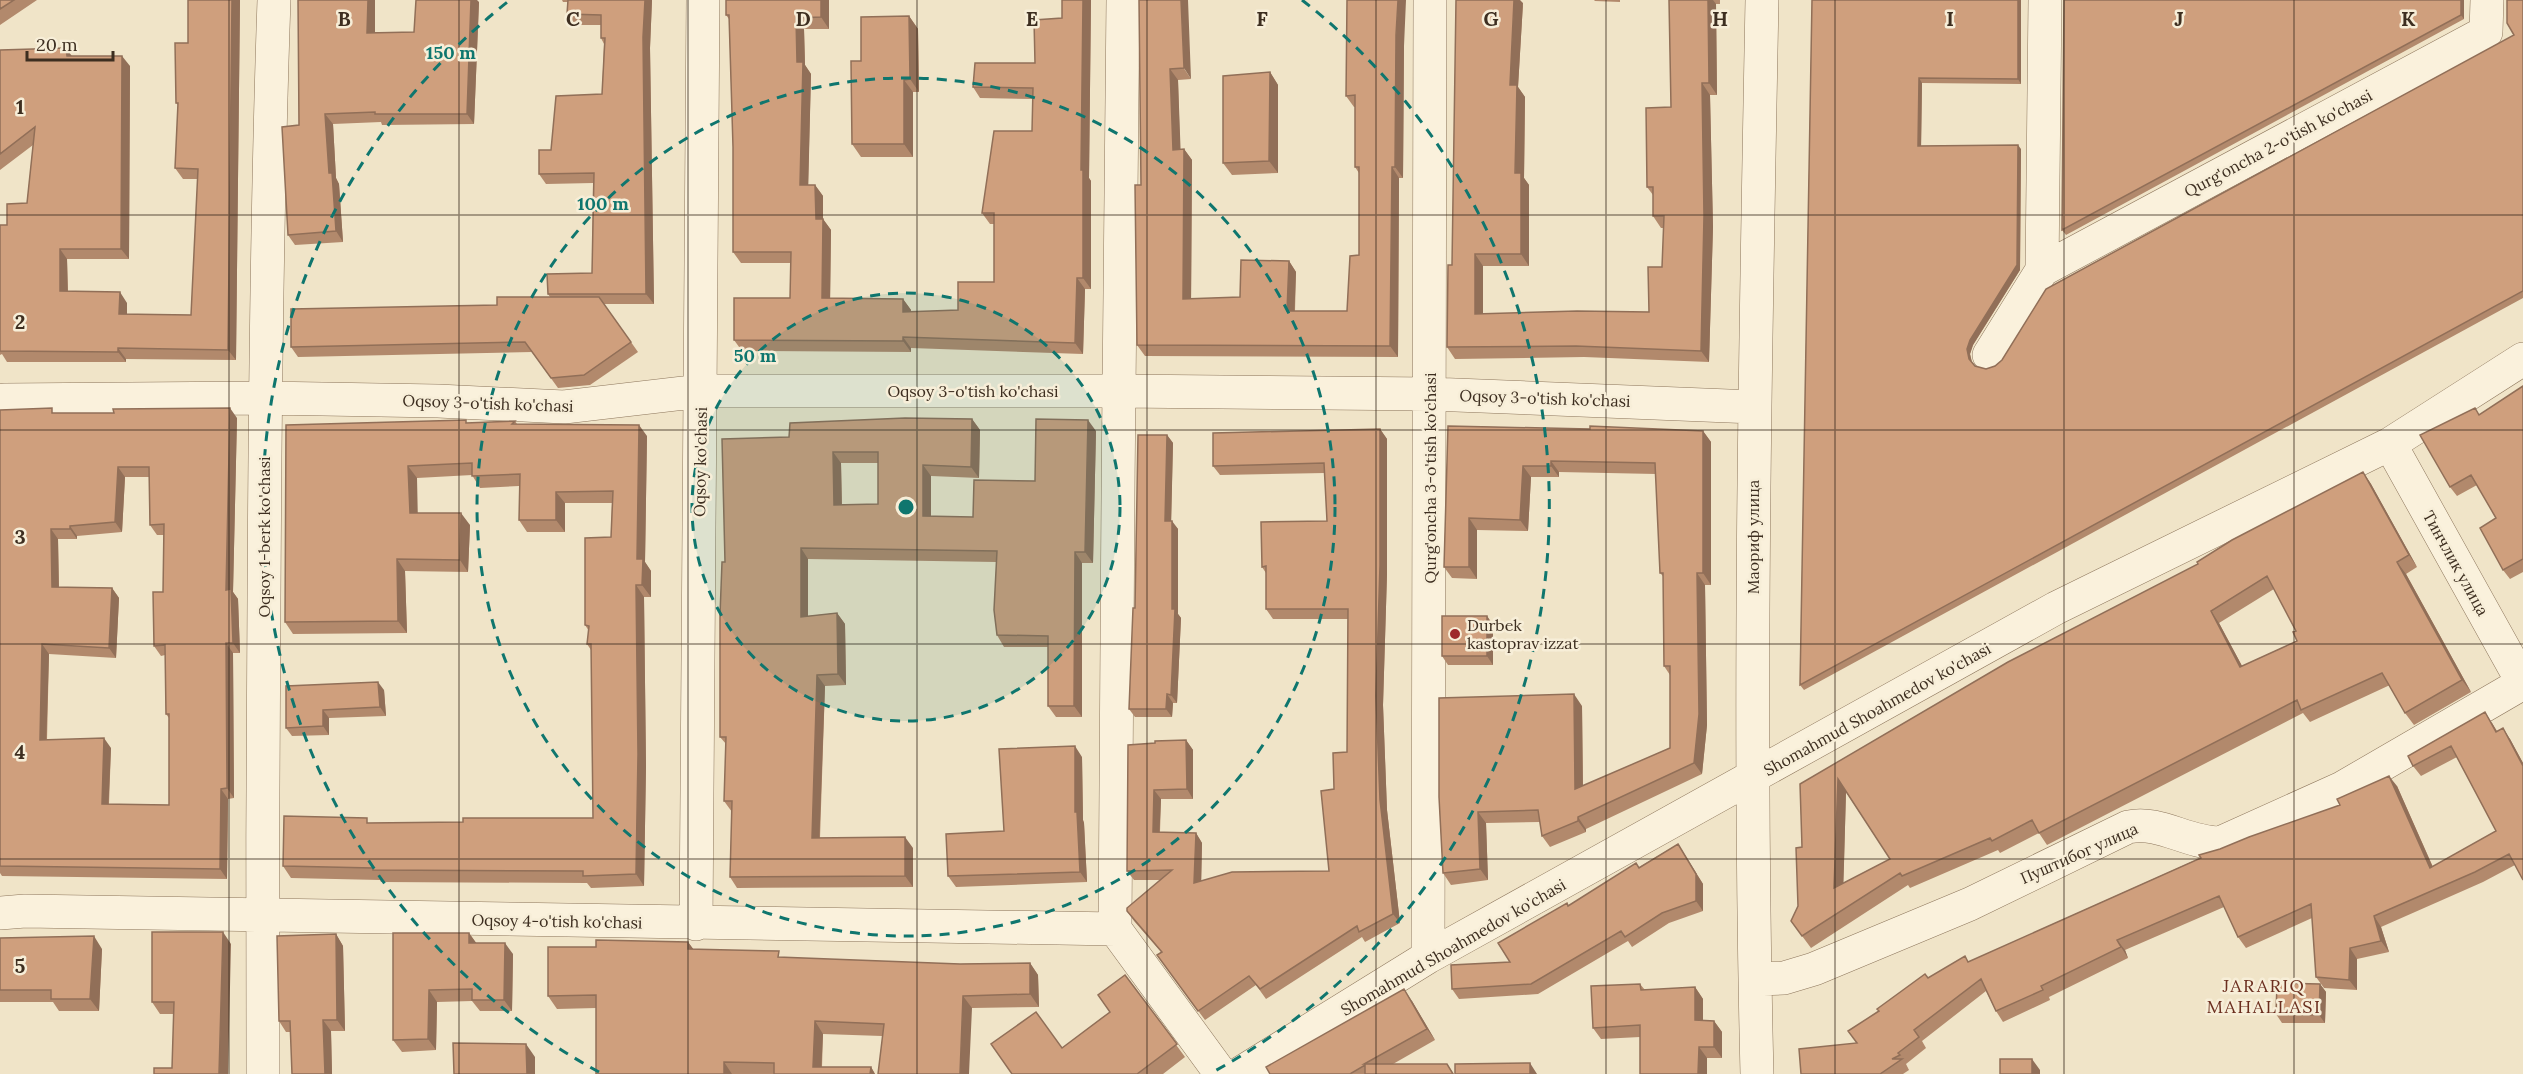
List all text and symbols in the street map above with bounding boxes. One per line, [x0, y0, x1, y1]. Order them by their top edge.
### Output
text: B [337, 6, 351, 31]
text: C [566, 6, 580, 31]
text: D [795, 6, 811, 31]
text: E [1026, 6, 1038, 31]
text: F [1256, 6, 1268, 31]
text: G [1483, 6, 1499, 31]
text: H [1712, 6, 1728, 31]
text: I [1946, 6, 1954, 31]
text: J [2174, 6, 2184, 31]
text: K [2401, 6, 2416, 31]
scale bar [27, 24, 112, 62]
text: 20 m [36, 33, 78, 56]
text: 150 m [426, 41, 476, 64]
street label: Qurg'oncha 2-o'tish ko'chasi [2181, 85, 2375, 201]
text: 1 [16, 94, 24, 119]
text: 100 m [577, 192, 629, 215]
text: 2 [15, 309, 25, 334]
text: 50 m [734, 344, 777, 367]
street label: Qurg'oncha 3-o'tish ko'chasi [1420, 373, 1440, 583]
street label: Oqsoy 3-o'tish ko'chasi [887, 381, 1059, 401]
street label: Oqsoy 3-o'tish ko'chasi [1459, 385, 1631, 411]
street label: Oqsoy 3-o'tish ko'chasi [402, 390, 574, 416]
street label: Oqsoy ko'chasi [689, 407, 711, 517]
street label: Oqsoy 1-berk ko'chasi [254, 456, 274, 618]
street label: Маориф улица [1743, 480, 1763, 594]
centre of rings [896, 497, 916, 517]
street label: Тинчлик улица [2419, 507, 2493, 619]
text: 3 [14, 524, 26, 549]
place label: Durbek kastoprav izzat [1467, 615, 1579, 653]
marker: Durbek kastoprav izzat [1448, 627, 1462, 641]
street label: Shomahmud Shoahmedov ko'chasi [1760, 638, 1994, 780]
text: 4 [15, 739, 26, 764]
street label: Пуштибог улица [2017, 818, 2141, 888]
street label: Shomahmud Shoahmedov ko'chasi [1337, 874, 1569, 1020]
street label: Oqsoy 4-o'tish ko'chasi [471, 910, 643, 932]
text: 5 [15, 953, 26, 978]
district label: JARARIQ MAHALLASI [2206, 974, 2322, 1018]

